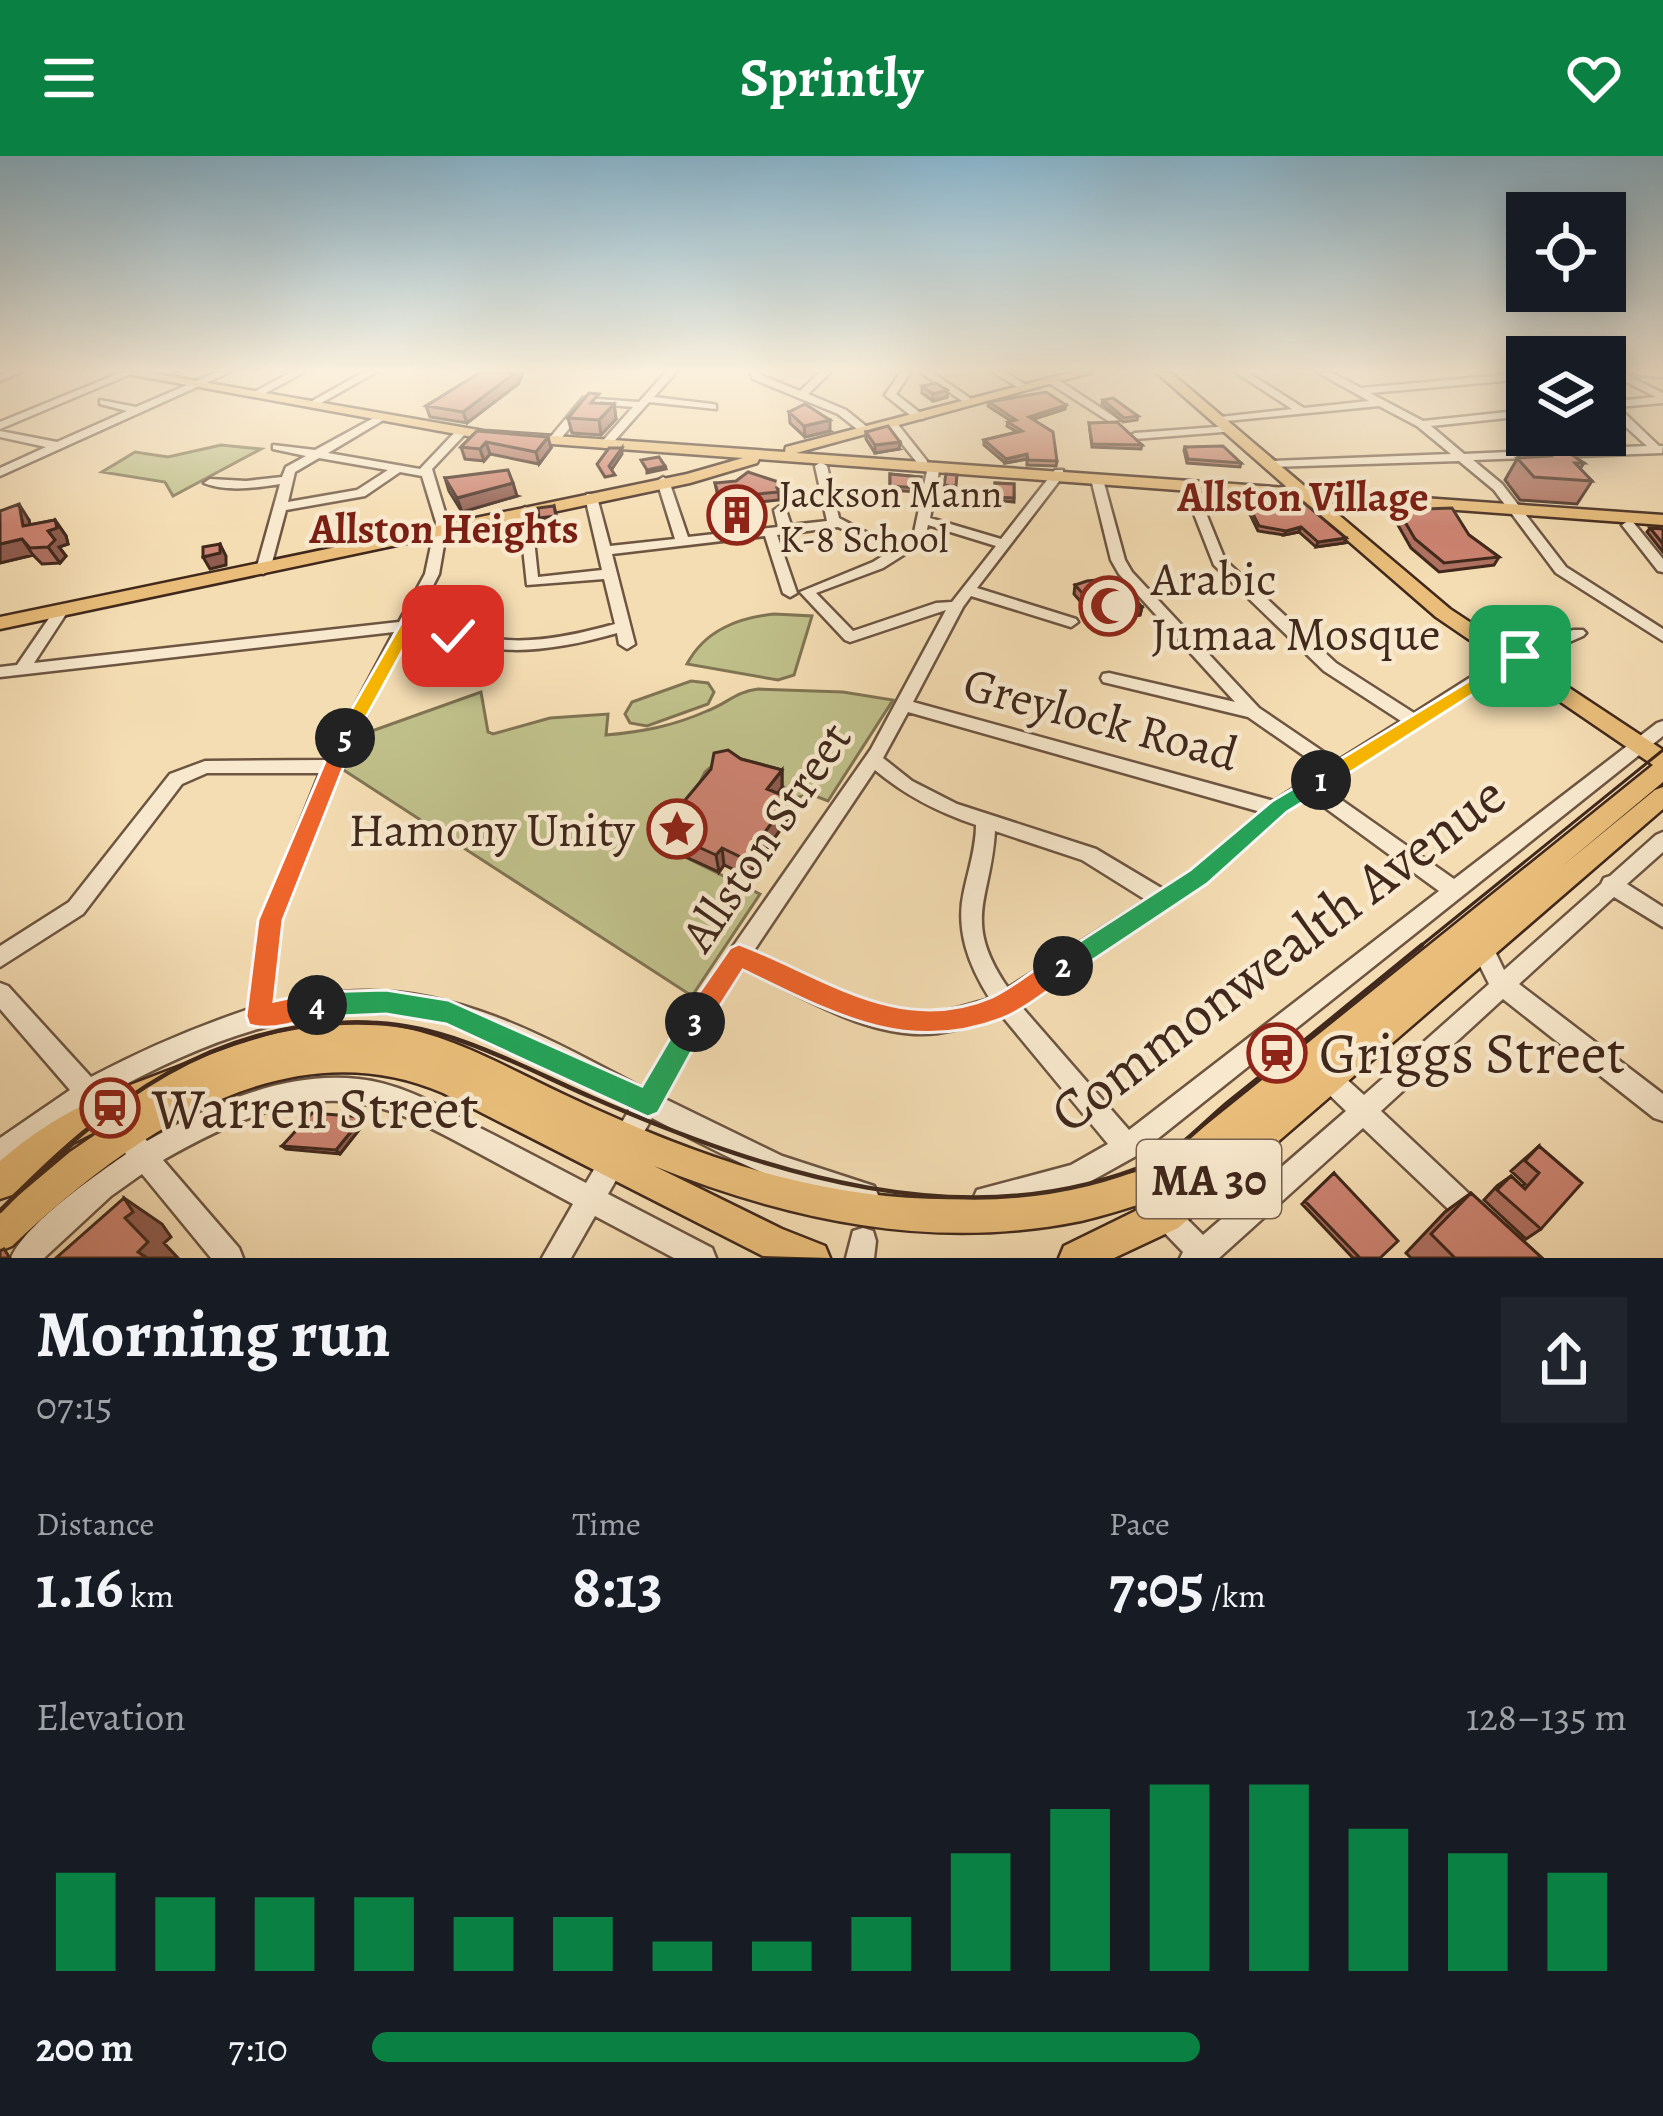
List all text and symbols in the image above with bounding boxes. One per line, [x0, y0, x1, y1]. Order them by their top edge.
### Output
text: Sprintly [740, 41, 923, 115]
icon: menu [36, 45, 102, 111]
icon: heart [1561, 45, 1627, 111]
map controls [1506, 192, 1626, 456]
button: locate [1506, 192, 1626, 312]
button: layers [1506, 336, 1626, 456]
place label: Jackson Mann K-8 School [779, 467, 1002, 565]
district label: Allston Village [1176, 468, 1429, 525]
building icon: Jackson Mann K-8 School [706, 484, 768, 546]
district label: Allston Heights [308, 500, 579, 557]
place label: Arabic Jumaa Mosque [1150, 546, 1441, 667]
mosque icon: Arabic Jumaa Mosque [1078, 575, 1140, 637]
pin [402, 585, 504, 687]
icon: check [420, 603, 486, 669]
pin [1469, 605, 1571, 707]
icon: arrive [1487, 623, 1553, 689]
street label: Greylock Road [956, 651, 1245, 787]
pin: 5 [315, 708, 375, 768]
street label: Allston Street [664, 709, 867, 965]
text: 5 [338, 715, 352, 760]
pin: 1 [1291, 750, 1351, 810]
street label: Commonwealth Avenue [1034, 757, 1521, 1151]
text: 1 [1315, 757, 1327, 802]
place label: Hamony Unity [348, 797, 636, 863]
place icon: Hamony Unity [646, 798, 708, 860]
pin: 2 [1033, 936, 1093, 996]
text: 2 [1055, 943, 1071, 988]
pin: 4 [287, 975, 347, 1035]
text: 4 [309, 982, 325, 1027]
pin: 3 [665, 992, 725, 1052]
text: 3 [688, 999, 702, 1044]
place label: Griggs Street [1319, 1015, 1625, 1093]
station icon: Griggs Street [1246, 1022, 1308, 1084]
place label: Warren Street [151, 1070, 478, 1148]
station icon: Warren Street [79, 1077, 141, 1139]
road number: MA 30 [1137, 1140, 1281, 1218]
text: Morning run [36, 1289, 391, 1379]
button: share [1501, 1297, 1627, 1423]
text: 07:15 [36, 1379, 113, 1432]
text: Distance [36, 1501, 154, 1546]
text: Time [572, 1501, 641, 1546]
text: Pace [1109, 1501, 1170, 1546]
text: 1.16 [36, 1546, 123, 1628]
text: 8:13 [572, 1546, 663, 1628]
text: 7:05 [1109, 1546, 1204, 1628]
text: km [123, 1573, 174, 1618]
text: /km [1204, 1573, 1266, 1618]
text: Elevation [36, 1690, 186, 1743]
text: 128–135 m [1466, 1690, 1627, 1743]
text: 200 m [36, 2021, 134, 2074]
text: 7:10 [228, 2021, 288, 2074]

